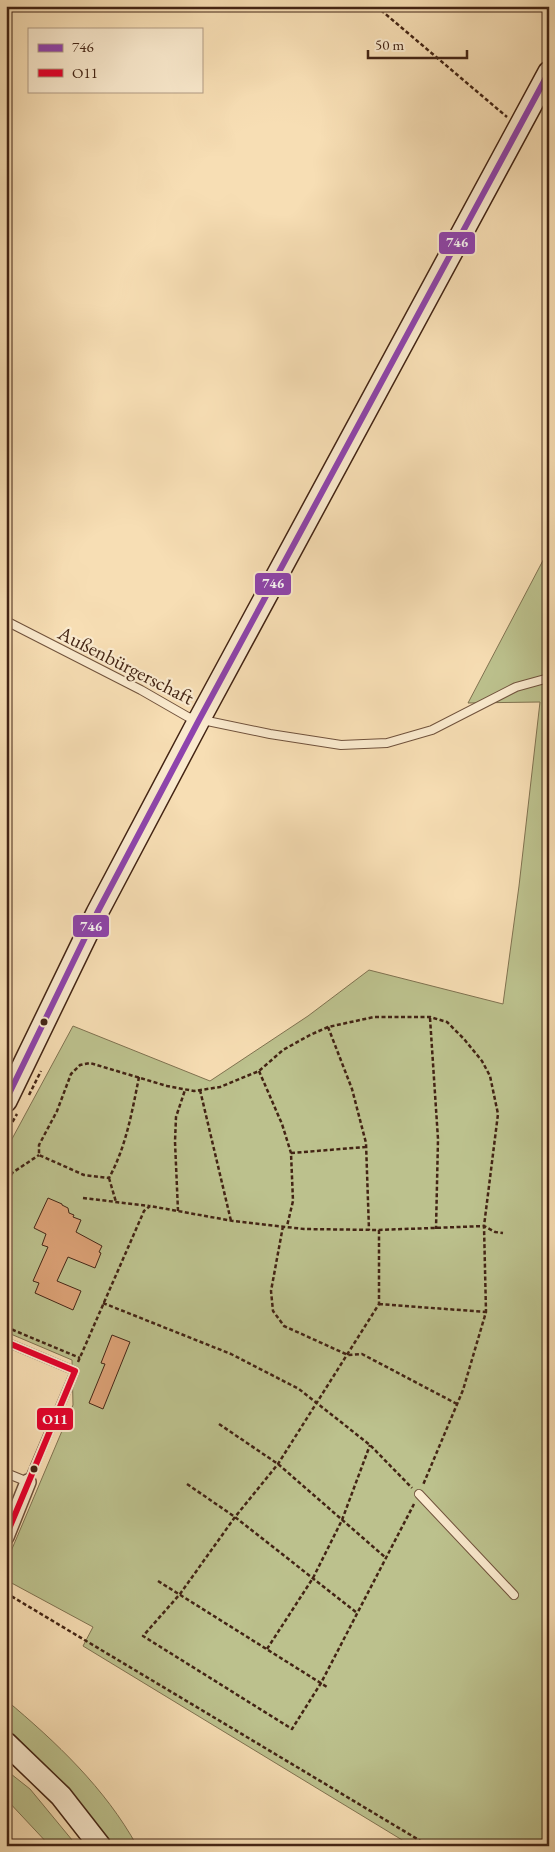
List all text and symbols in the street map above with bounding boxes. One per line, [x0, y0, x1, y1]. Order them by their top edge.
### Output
legend [28, 28, 202, 92]
scale bar [368, 28, 466, 60]
text: 50 m [375, 35, 404, 54]
text: 746 [72, 37, 94, 56]
text: O11 [72, 63, 98, 82]
line badge: 746 [438, 231, 476, 255]
text: 746 [446, 233, 469, 251]
line badge: 746 [254, 572, 292, 596]
text: 746 [262, 574, 285, 592]
street label: Außenbürgerschaft [53, 619, 199, 711]
line badge: 746 [72, 914, 110, 938]
text: 746 [80, 917, 103, 935]
unlabelled marker [39, 1017, 49, 1027]
line badge: O11 [36, 1407, 74, 1431]
text: O11 [42, 1410, 68, 1428]
unlabelled marker [29, 1464, 39, 1474]

